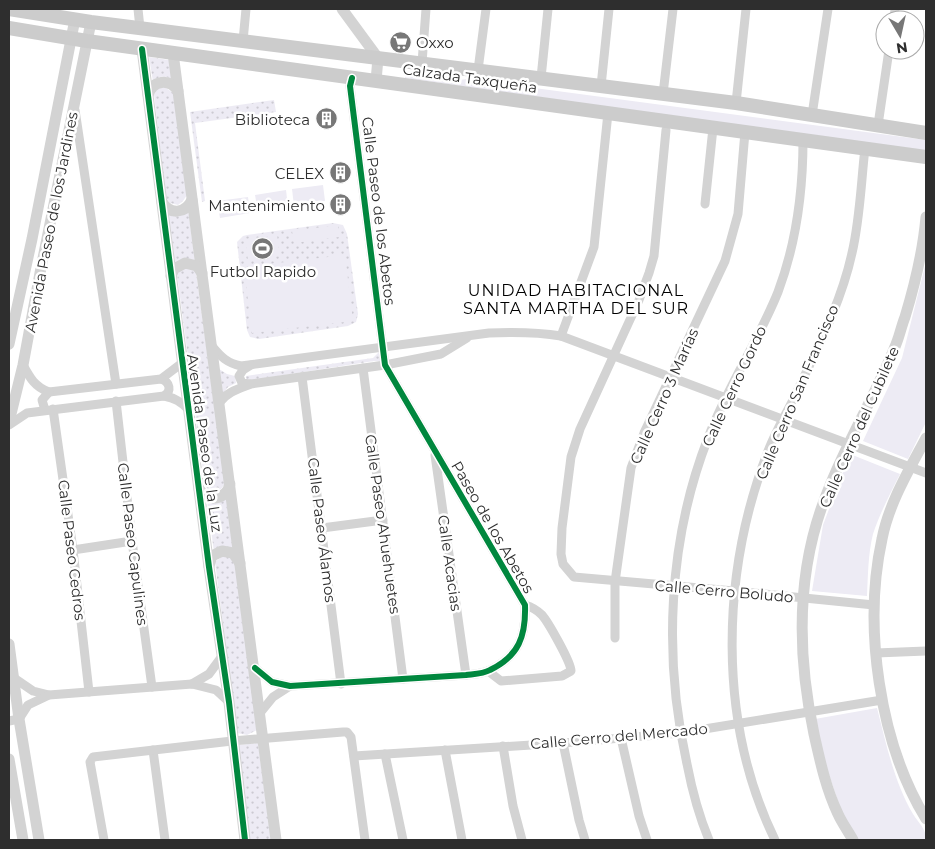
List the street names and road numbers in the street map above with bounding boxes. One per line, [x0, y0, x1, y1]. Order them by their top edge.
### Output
street label: Calzada Taxqueña [401, 59, 539, 97]
street label: Avenida Paseo de los Jardines [20, 110, 82, 334]
street label: Calle Paseo de los Abetos [358, 116, 400, 306]
street label: Calle Cerro San Francisco [751, 302, 843, 482]
street label: Calle Cerro Gordo [698, 323, 770, 449]
street label: Calle Cerro 3 Marías [626, 325, 702, 467]
street label: Calle Cerro del Cubilete [815, 343, 903, 511]
street label: Avenida Paseo de la Luz [183, 353, 227, 534]
street label: Calle Paseo Ahuehuetes [361, 433, 405, 615]
street label: Calle Paseo Álamos [304, 456, 340, 604]
street label: Paseo de los Abetos [447, 458, 539, 596]
street label: Calle Paseo Capulines [114, 462, 152, 626]
street label: Calle Paseo Cedros [54, 479, 90, 621]
street label: Calle Acacias [434, 514, 466, 612]
street label: Calle Cerro Boludo [654, 575, 794, 607]
street label: Calle Cerro del Mercado [529, 719, 709, 753]

